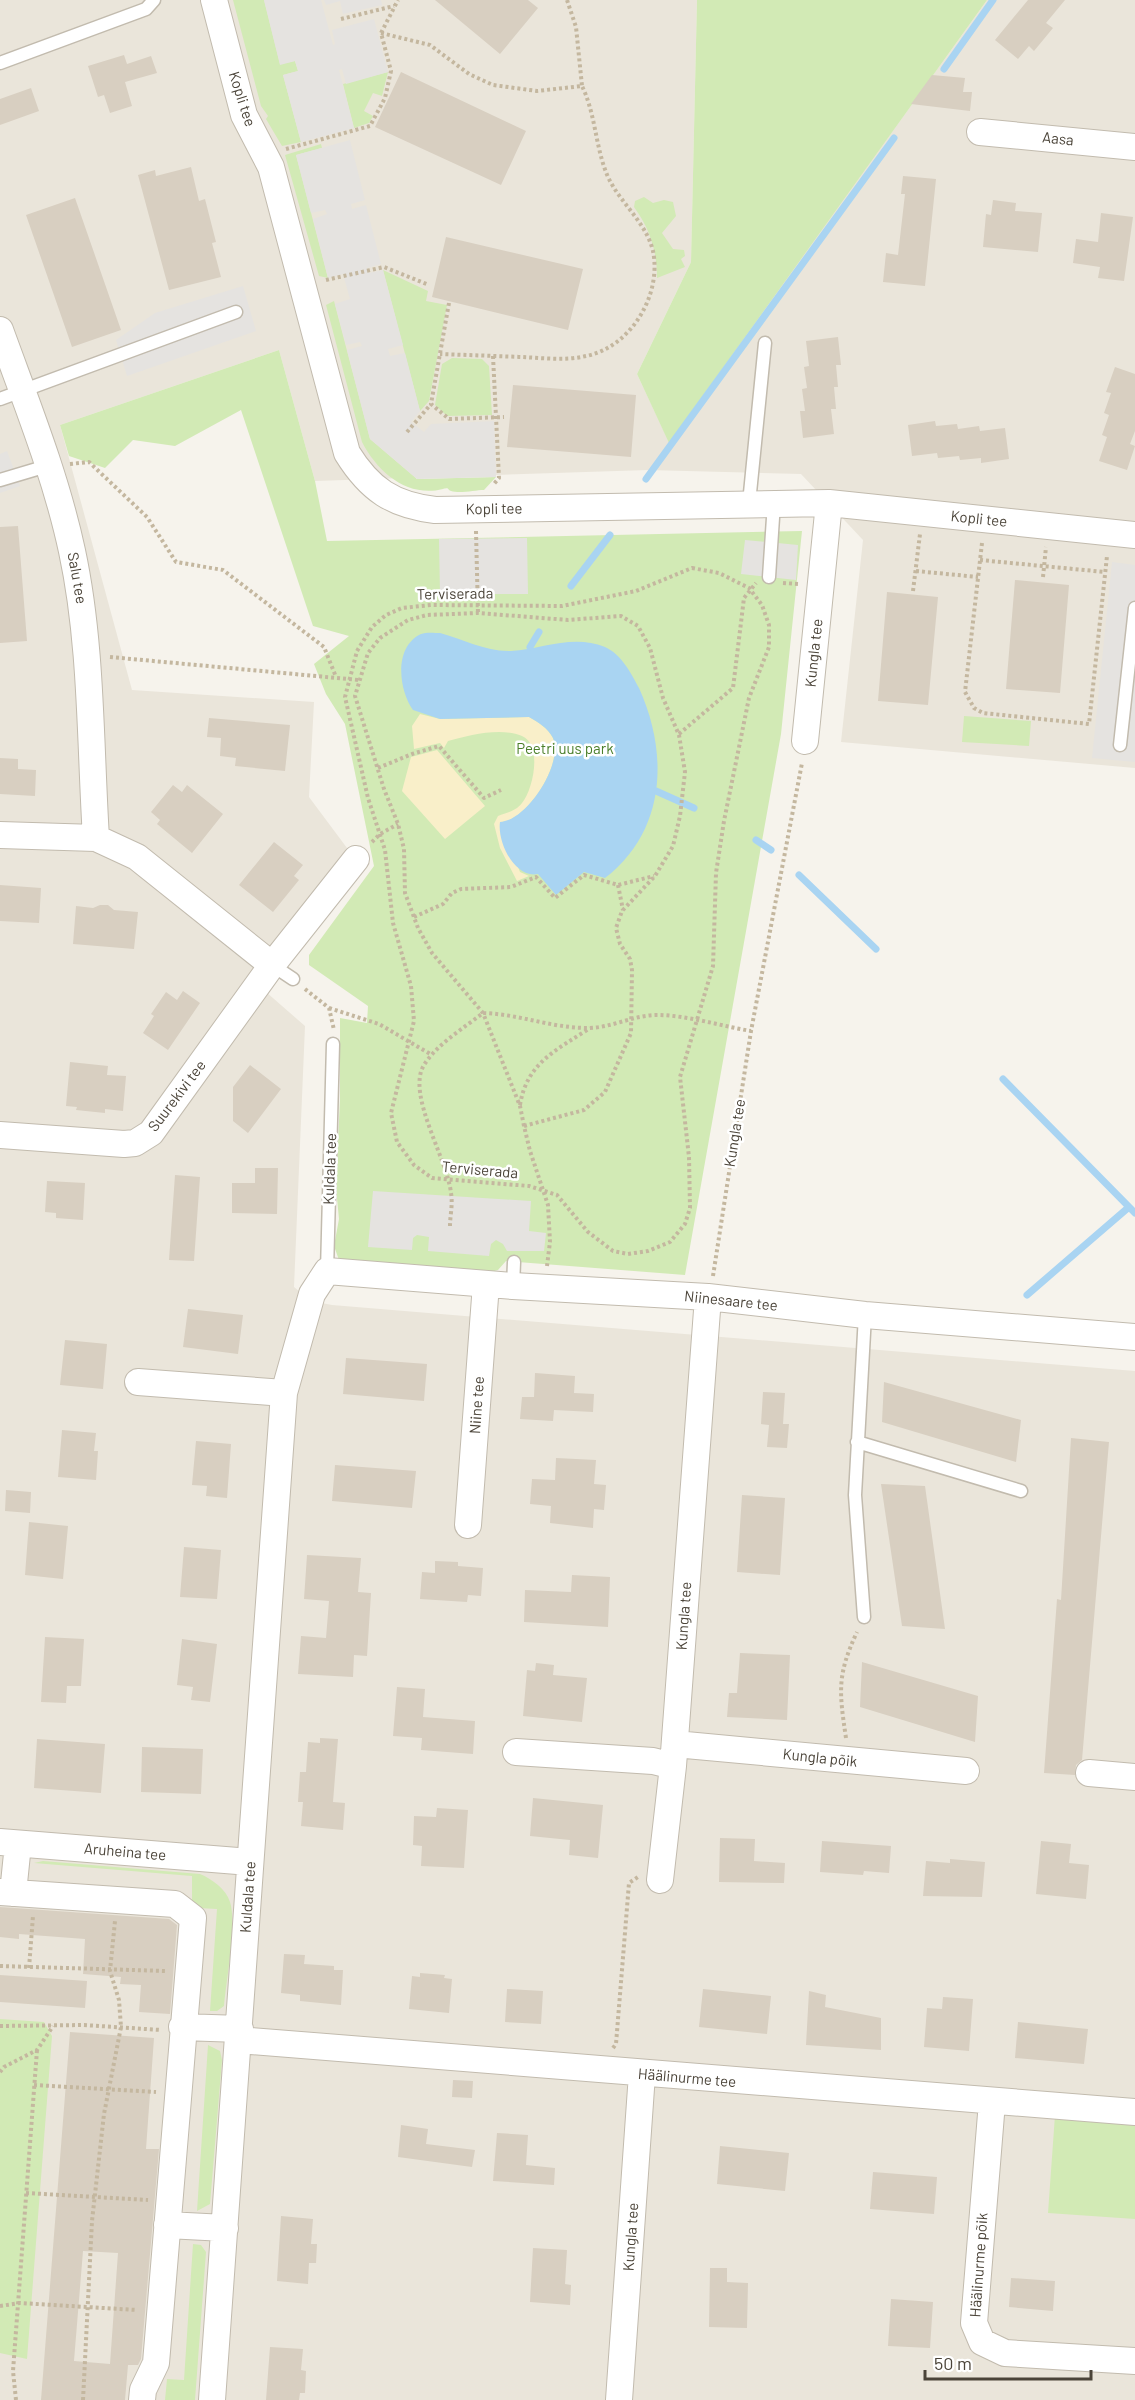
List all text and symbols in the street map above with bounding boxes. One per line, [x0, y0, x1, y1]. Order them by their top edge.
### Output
street label: Kopli tee [226, 69, 260, 129]
street label: Aasa [1041, 127, 1075, 149]
street label: Kopli tee [465, 499, 523, 517]
street label: Kopli tee [950, 506, 1008, 530]
street label: Salu tee [65, 551, 91, 605]
street label: Terviserada [417, 583, 493, 603]
street label: Kungla tee [800, 618, 826, 688]
park label: Peetri uus park [516, 739, 614, 757]
street label: Suurekivi tee [144, 1056, 209, 1135]
street label: Kungla tee [720, 1098, 748, 1168]
street label: Kuldala tee [319, 1133, 339, 1205]
street label: Terviserada [441, 1157, 519, 1181]
street label: Niinesaare tee [684, 1286, 779, 1314]
street label: Niine tee [465, 1375, 487, 1434]
street label: Kungla tee [672, 1581, 694, 1651]
street label: Kungla põik [782, 1744, 859, 1770]
street label: Aruheina tee [83, 1838, 167, 1864]
street label: Kuldala tee [236, 1860, 258, 1933]
street label: Häälinurme tee [637, 2064, 737, 2090]
street label: Kungla tee [619, 2202, 641, 2272]
street label: Häälinurme põik [965, 2212, 991, 2318]
scale bar [925, 2343, 1092, 2381]
text: 50 m [934, 2352, 972, 2374]

